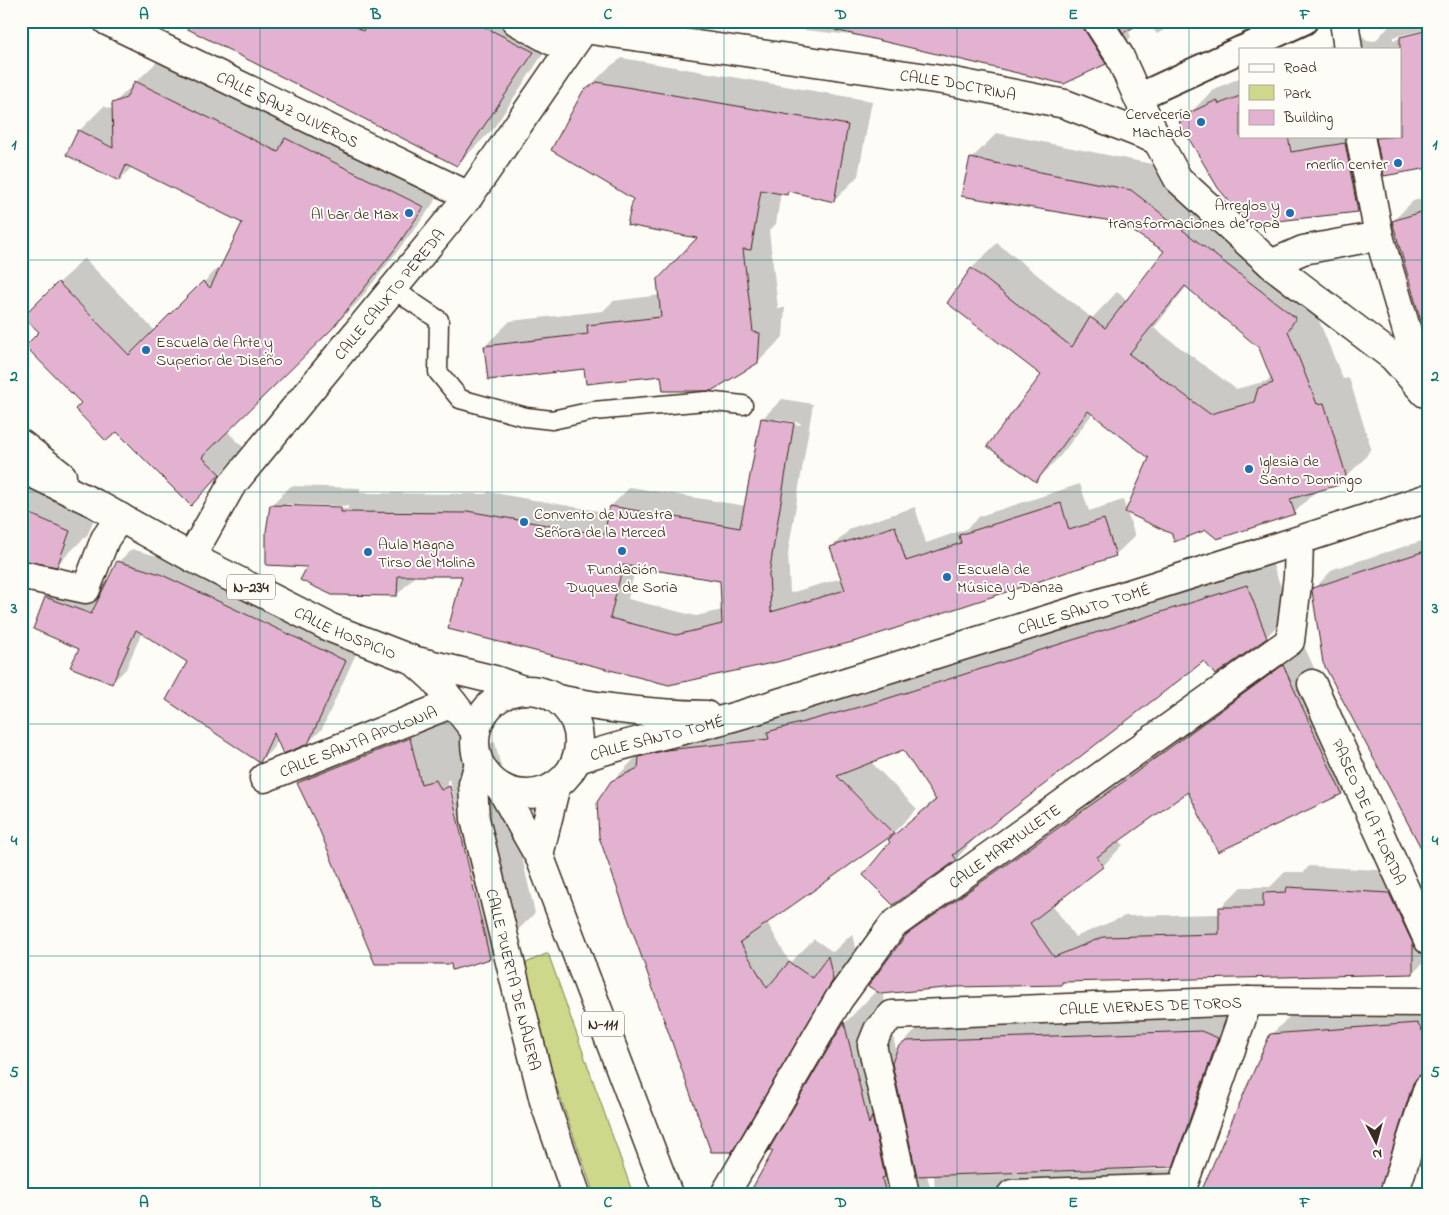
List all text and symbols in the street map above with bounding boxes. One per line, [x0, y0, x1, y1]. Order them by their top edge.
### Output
text: A [139, 3, 149, 27]
text: B [370, 3, 382, 27]
text: C [604, 3, 613, 27]
text: D [834, 3, 847, 27]
text: E [1068, 3, 1078, 27]
text: F [1299, 3, 1311, 27]
legend [1239, 48, 1402, 138]
text: Road [1284, 57, 1317, 79]
street label: CALLE DOCTRINA [898, 64, 1018, 108]
street label: CALLE SANZ OLIVEROS [212, 66, 362, 155]
text: Park [1284, 83, 1312, 105]
place label: Cervecería Machado [1126, 103, 1191, 145]
text: Building [1283, 107, 1333, 130]
marker: Cervecería Machado [1195, 116, 1207, 128]
text: 1 [11, 133, 17, 157]
text: 1 [1432, 133, 1438, 157]
place label: merlín center [1306, 153, 1388, 177]
marker: merlín center [1392, 157, 1404, 169]
place label: Arreglos y transformaciones de ropa [1108, 194, 1280, 236]
place label: Al bar de Max [311, 203, 399, 227]
marker: Al bar de Max [403, 207, 415, 219]
marker: Arreglos y transformaciones de ropa [1284, 207, 1296, 219]
street label: CALLE CALIXTO PEREDA [329, 224, 451, 366]
place label: Escuela de Arte y Superior de Diseño [156, 331, 283, 373]
marker: Escuela de Arte y Superior de Diseño [140, 344, 152, 356]
text: 2 [9, 365, 18, 389]
text: 2 [1430, 365, 1439, 389]
place label: Iglesia de Santo Domingo [1259, 450, 1362, 492]
marker: Iglesia de Santo Domingo [1243, 463, 1255, 475]
place label: Convento de Nuestra Señora de la Merced [534, 503, 673, 545]
marker: Convento de Nuestra Señora de la Merced [518, 516, 530, 528]
place label: Aula Magna Tirso de Molina [378, 533, 475, 575]
marker: Fundación Duques de Soria [616, 545, 628, 557]
marker: Aula Magna Tirso de Molina [362, 546, 374, 558]
place label: Fundación Duques de Soria [565, 558, 678, 600]
place label: Escuela de Música y Danza [957, 558, 1063, 600]
marker: Escuela de Música y Danza [941, 571, 953, 583]
road number: N-234 [227, 574, 275, 600]
street label: CALLE SANTO TOMÉ [1015, 578, 1154, 642]
text: 3 [10, 597, 18, 621]
text: 3 [1431, 597, 1439, 621]
street label: CALLE HOSPICIO [289, 601, 400, 666]
street label: CALLE SANTA APOLONIA [276, 700, 441, 785]
street label: CALLE SANTO TOMÉ [587, 710, 727, 768]
street label: PASEO DE LA FLORIDA [1324, 735, 1412, 889]
street label: CALLE MARMULLETE [944, 799, 1066, 896]
text: 4 [10, 829, 18, 853]
text: 4 [1431, 829, 1439, 853]
street label: CALLE PUERTA DE NÁJERA [478, 886, 546, 1073]
street label: CALLE VIERNES DE TOROS [1059, 991, 1242, 1022]
road number: N-111 [582, 1012, 624, 1036]
text: 5 [9, 1061, 19, 1085]
text: 5 [1430, 1061, 1440, 1085]
north arrow [1352, 1118, 1402, 1168]
text: N [1371, 1143, 1383, 1164]
text: A [139, 1191, 149, 1215]
text: B [370, 1191, 382, 1215]
text: C [604, 1191, 613, 1215]
text: D [834, 1191, 847, 1215]
text: E [1068, 1191, 1078, 1215]
text: F [1299, 1191, 1311, 1215]

